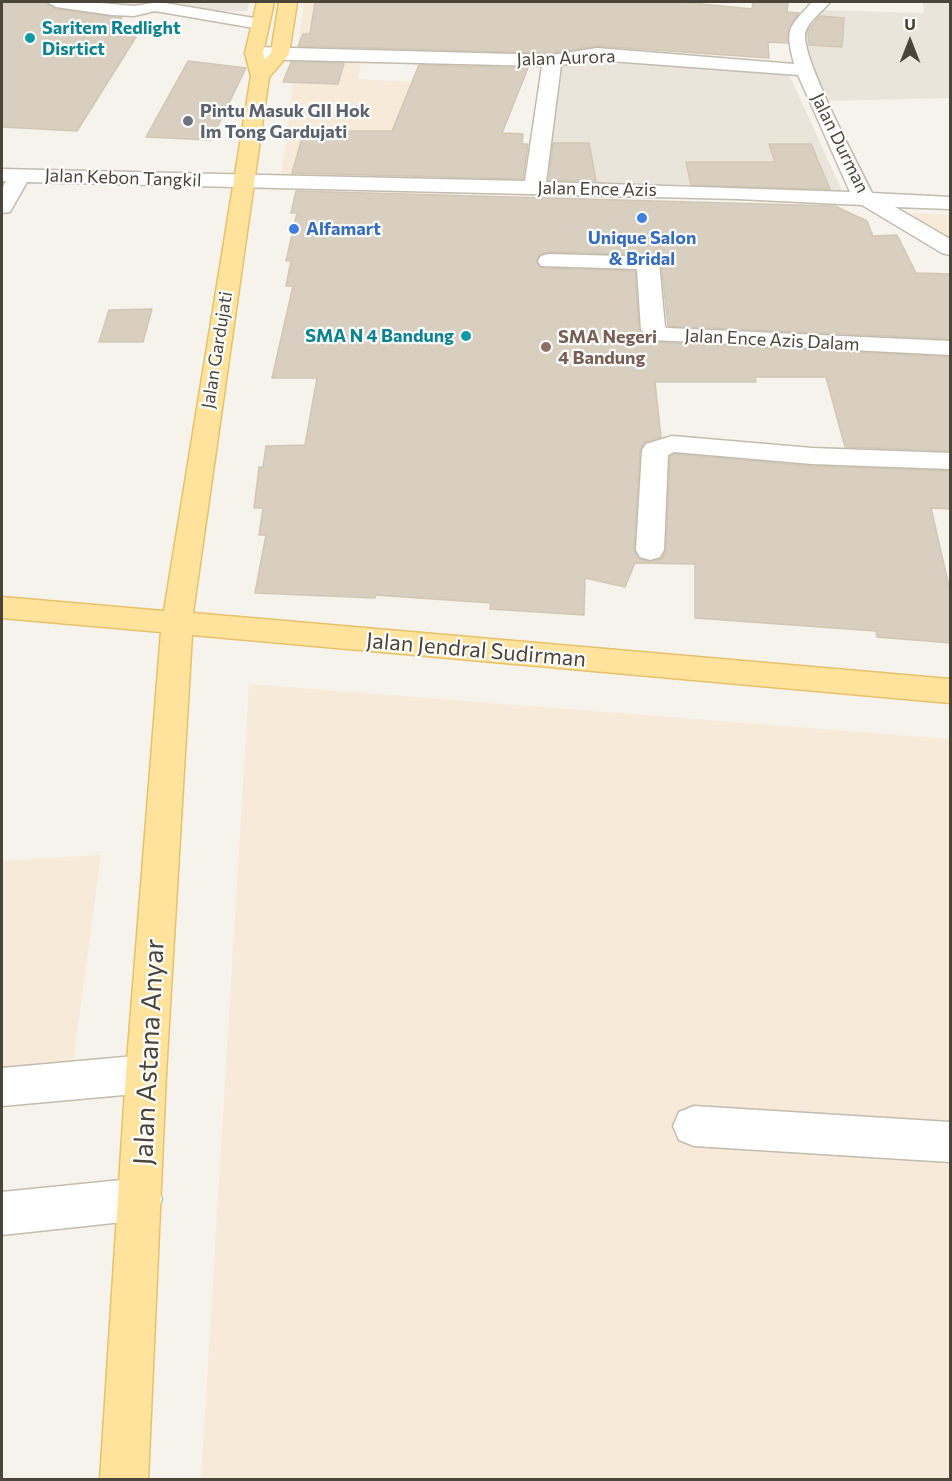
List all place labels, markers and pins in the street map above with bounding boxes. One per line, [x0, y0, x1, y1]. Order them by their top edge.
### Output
place label: Saritem Redlight Disrtict [42, 17, 181, 60]
marker: Saritem Redlight Disrtict [23, 31, 37, 45]
place label: Pintu Masuk GII Hok Im Tong Gardujati [200, 100, 370, 142]
marker: Pintu Masuk GII Hok Im Tong Gardujati [181, 114, 195, 128]
marker: Unique Salon & Bridal [635, 211, 649, 225]
place label: Alfamart [306, 218, 381, 240]
marker: Alfamart [287, 222, 301, 236]
place label: Unique Salon & Bridal [588, 227, 696, 270]
place label: SMA N 4 Bandung [305, 325, 454, 347]
place label: SMA Negeri 4 Bandung [558, 326, 657, 368]
marker: SMA N 4 Bandung [459, 329, 473, 343]
marker: SMA Negeri 4 Bandung [539, 340, 553, 354]

